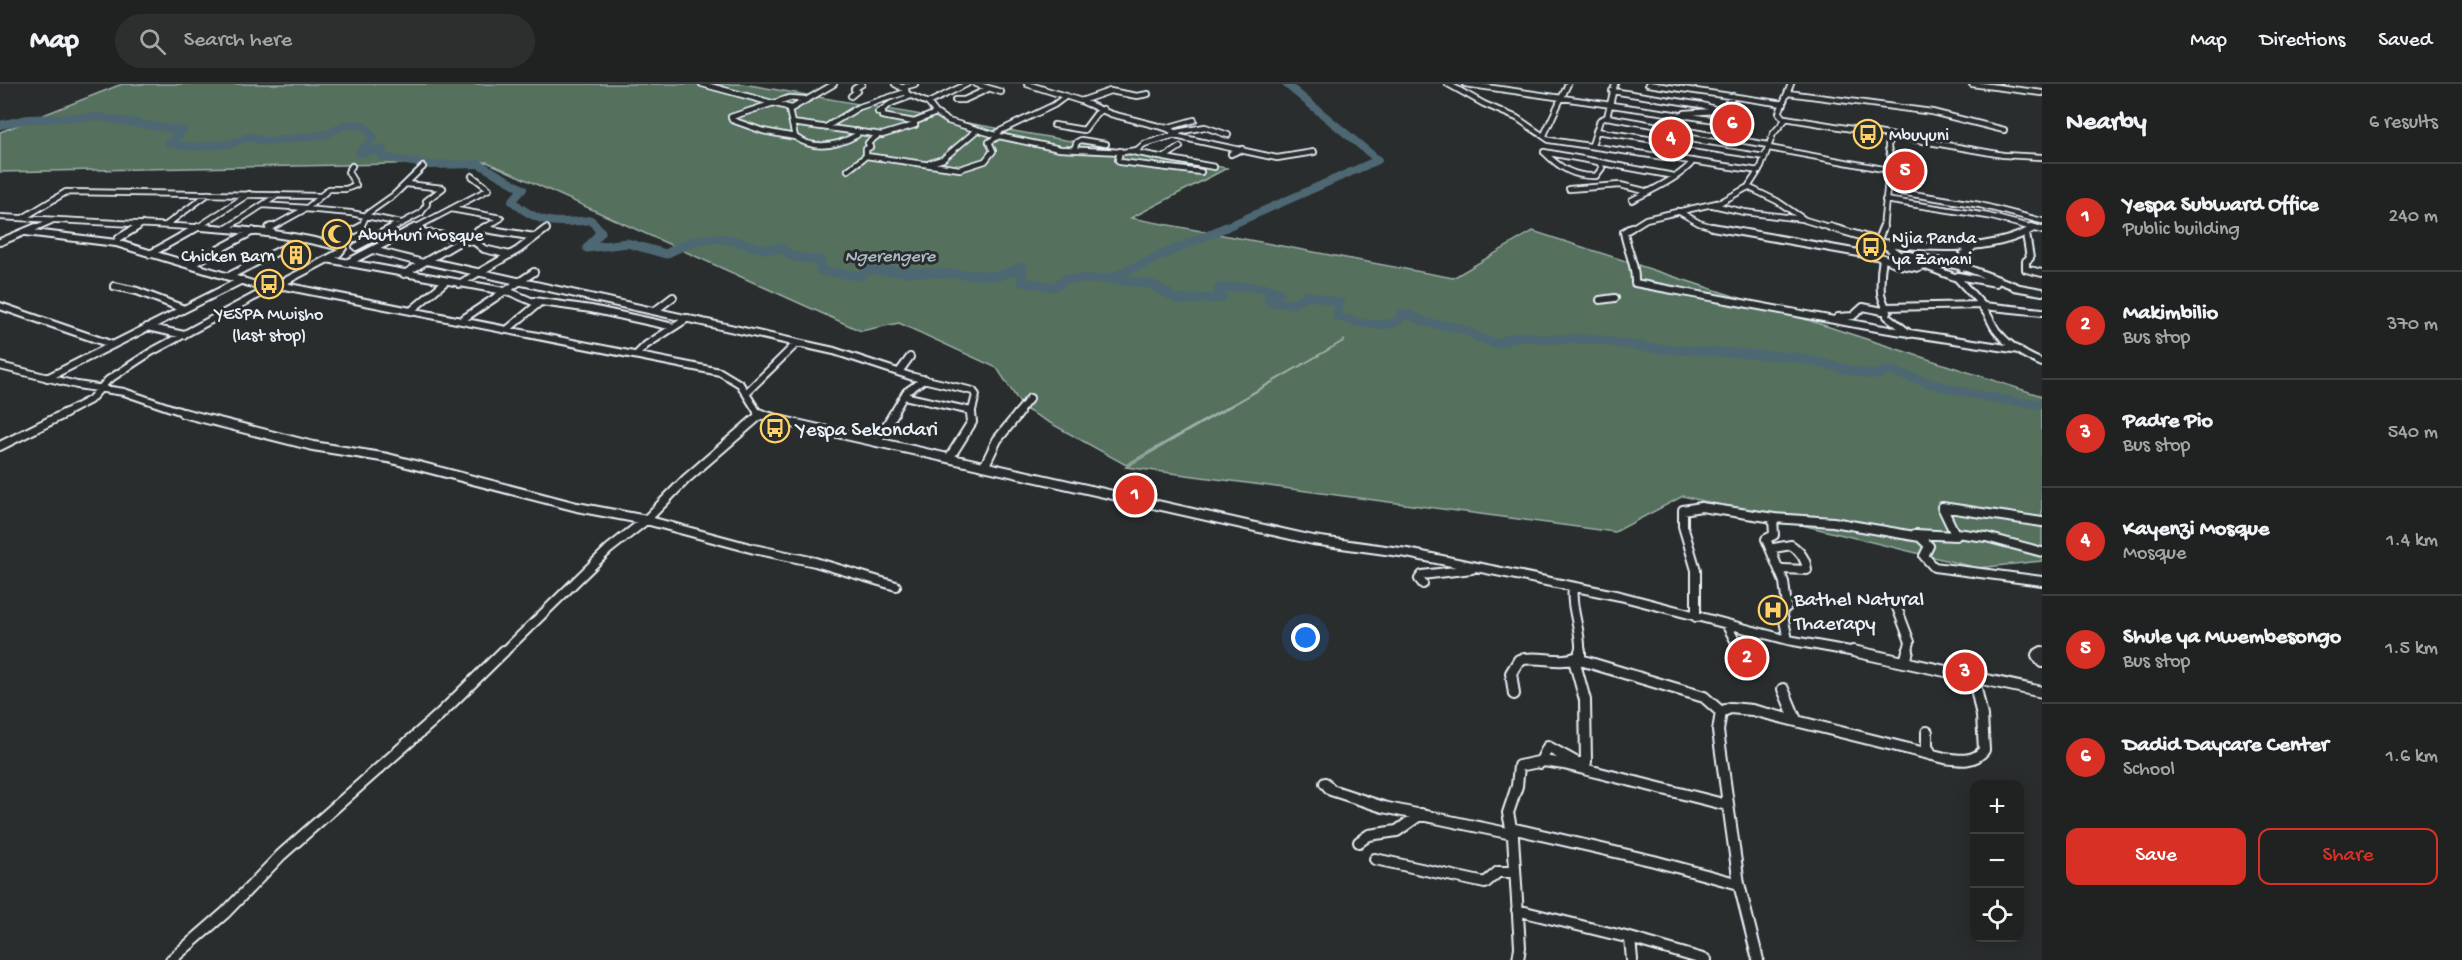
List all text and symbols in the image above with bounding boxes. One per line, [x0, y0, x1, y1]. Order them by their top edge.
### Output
search box [115, 14, 535, 68]
text: Map [30, 25, 79, 58]
icon: search [136, 25, 169, 58]
text: Search here [184, 28, 292, 54]
text: Map [2190, 29, 2227, 54]
text: Directions [2260, 29, 2345, 54]
text: Saved [2378, 29, 2432, 54]
pin: 6 [1712, 102, 1752, 147]
text: Nearby [2066, 108, 2147, 139]
text: 6 results [2369, 112, 2438, 135]
pin: 4 [1652, 116, 1690, 162]
bus stop icon: Mbuyuni [1852, 118, 1884, 150]
place label: Mbuyuni [1889, 126, 1949, 147]
pin: 5 [1886, 148, 1924, 194]
text: Yespa Subward Office [2123, 193, 2319, 219]
text: 1 [2081, 206, 2090, 229]
text: 240 m [2388, 206, 2438, 229]
mosque icon: Abuthuri Mosque [321, 218, 353, 250]
text: Public building [2123, 219, 2240, 242]
place label: Abuthuri Mosque [358, 226, 484, 247]
place label: Njia Panda ya Zamani [1892, 229, 1977, 271]
bus stop icon: Njia Panda ya Zamani [1855, 231, 1887, 263]
building icon: Chicken Barn [280, 239, 312, 271]
place label: Chicken Barn [181, 247, 275, 268]
water label: Ngerengere [845, 247, 936, 268]
bus stop icon: YESPA Mwisho (last stop) [253, 268, 285, 300]
text: Makimbilio [2123, 301, 2218, 327]
place label: YESPA Mwisho (last stop) [213, 305, 323, 347]
text: 2 [2081, 314, 2090, 337]
text: 370 m [2387, 314, 2438, 337]
text: Bus stop [2123, 327, 2190, 350]
text: Padre Pio [2123, 409, 2213, 435]
bus stop icon: Yespa Sekondari [759, 412, 791, 444]
place label: Yespa Sekondari [794, 419, 938, 444]
text: 3 [2080, 422, 2091, 445]
text: 540 m [2388, 422, 2438, 445]
text: Bus stop [2123, 435, 2190, 458]
pin: 1 [1116, 472, 1154, 518]
text: Kayenzi Mosque [2123, 517, 2269, 543]
text: 4 [2081, 530, 2090, 553]
text: 1.4 km [2386, 530, 2438, 553]
text: Mosque [2123, 543, 2186, 566]
place label: Bathel Natural Thaerapy [1793, 589, 1924, 638]
hospital icon: Bathel Natural Thaerapy [1757, 594, 1789, 626]
your location [1291, 623, 1320, 652]
text: Shule ya Mwembesongo [2123, 625, 2341, 651]
pin: 2 [1728, 636, 1766, 680]
text: 5 [2080, 638, 2091, 661]
text: 1.5 km [2385, 638, 2438, 661]
pin: 3 [1946, 650, 1984, 694]
text: Bus stop [2123, 651, 2190, 674]
text: Dadid Daycare Center [2123, 733, 2329, 759]
text: 6 [2080, 746, 2091, 769]
text: 1.6 km [2386, 746, 2438, 769]
text: School [2123, 759, 2175, 782]
map controls [1970, 780, 2024, 942]
button: + [1970, 780, 2024, 834]
button: Save [2066, 828, 2246, 885]
button: Share [2258, 828, 2438, 885]
button: − [1970, 834, 2024, 888]
button: locate [1970, 888, 2024, 942]

